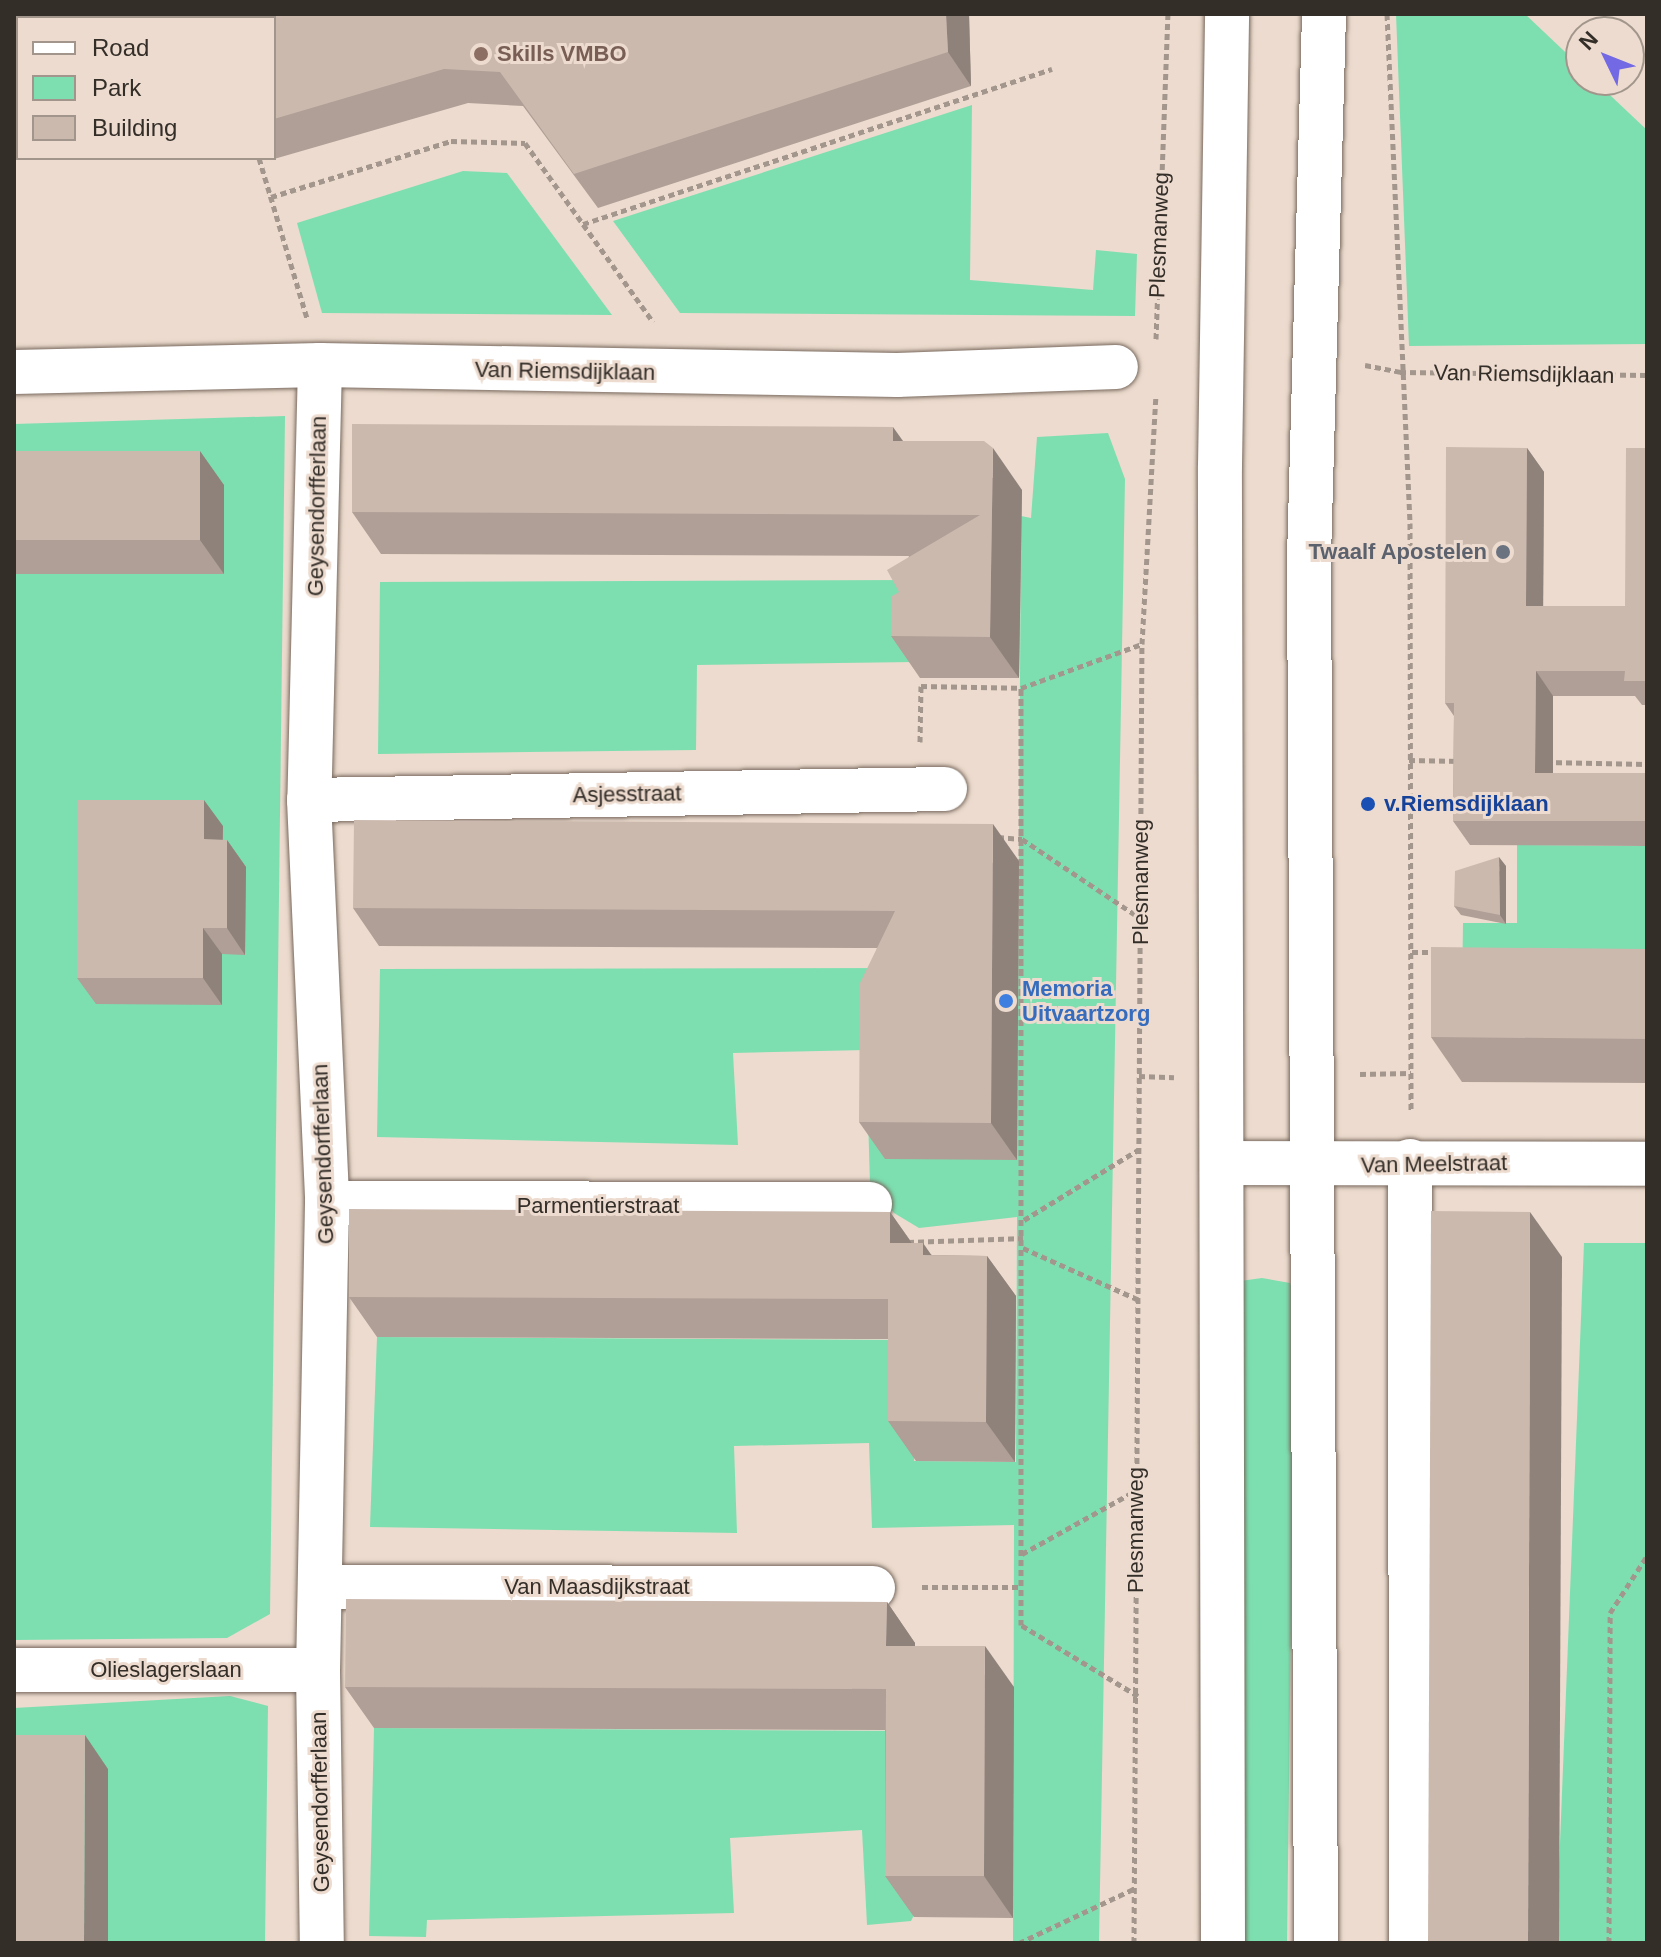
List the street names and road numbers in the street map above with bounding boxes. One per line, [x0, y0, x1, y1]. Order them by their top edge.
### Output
street label: Plesmanweg [1144, 172, 1174, 298]
street label: Van Riemsdijklaan [475, 356, 655, 386]
street label: Van Riemsdijklaan [1434, 359, 1614, 389]
street label: Geysendorfferlaan [302, 415, 332, 597]
street label: Asjesstraat [572, 780, 682, 808]
street label: Plesmanweg [1128, 819, 1154, 945]
street label: Geysendorfferlaan [307, 1063, 339, 1245]
street label: Van Meelstraat [1361, 1150, 1507, 1178]
street label: Parmentierstraat [517, 1193, 679, 1219]
street label: Plesmanweg [1123, 1467, 1149, 1593]
street label: Van Maasdijkstraat [504, 1574, 690, 1600]
street label: Olieslagerslaan [90, 1657, 242, 1683]
street label: Geysendorfferlaan [305, 1711, 335, 1893]

